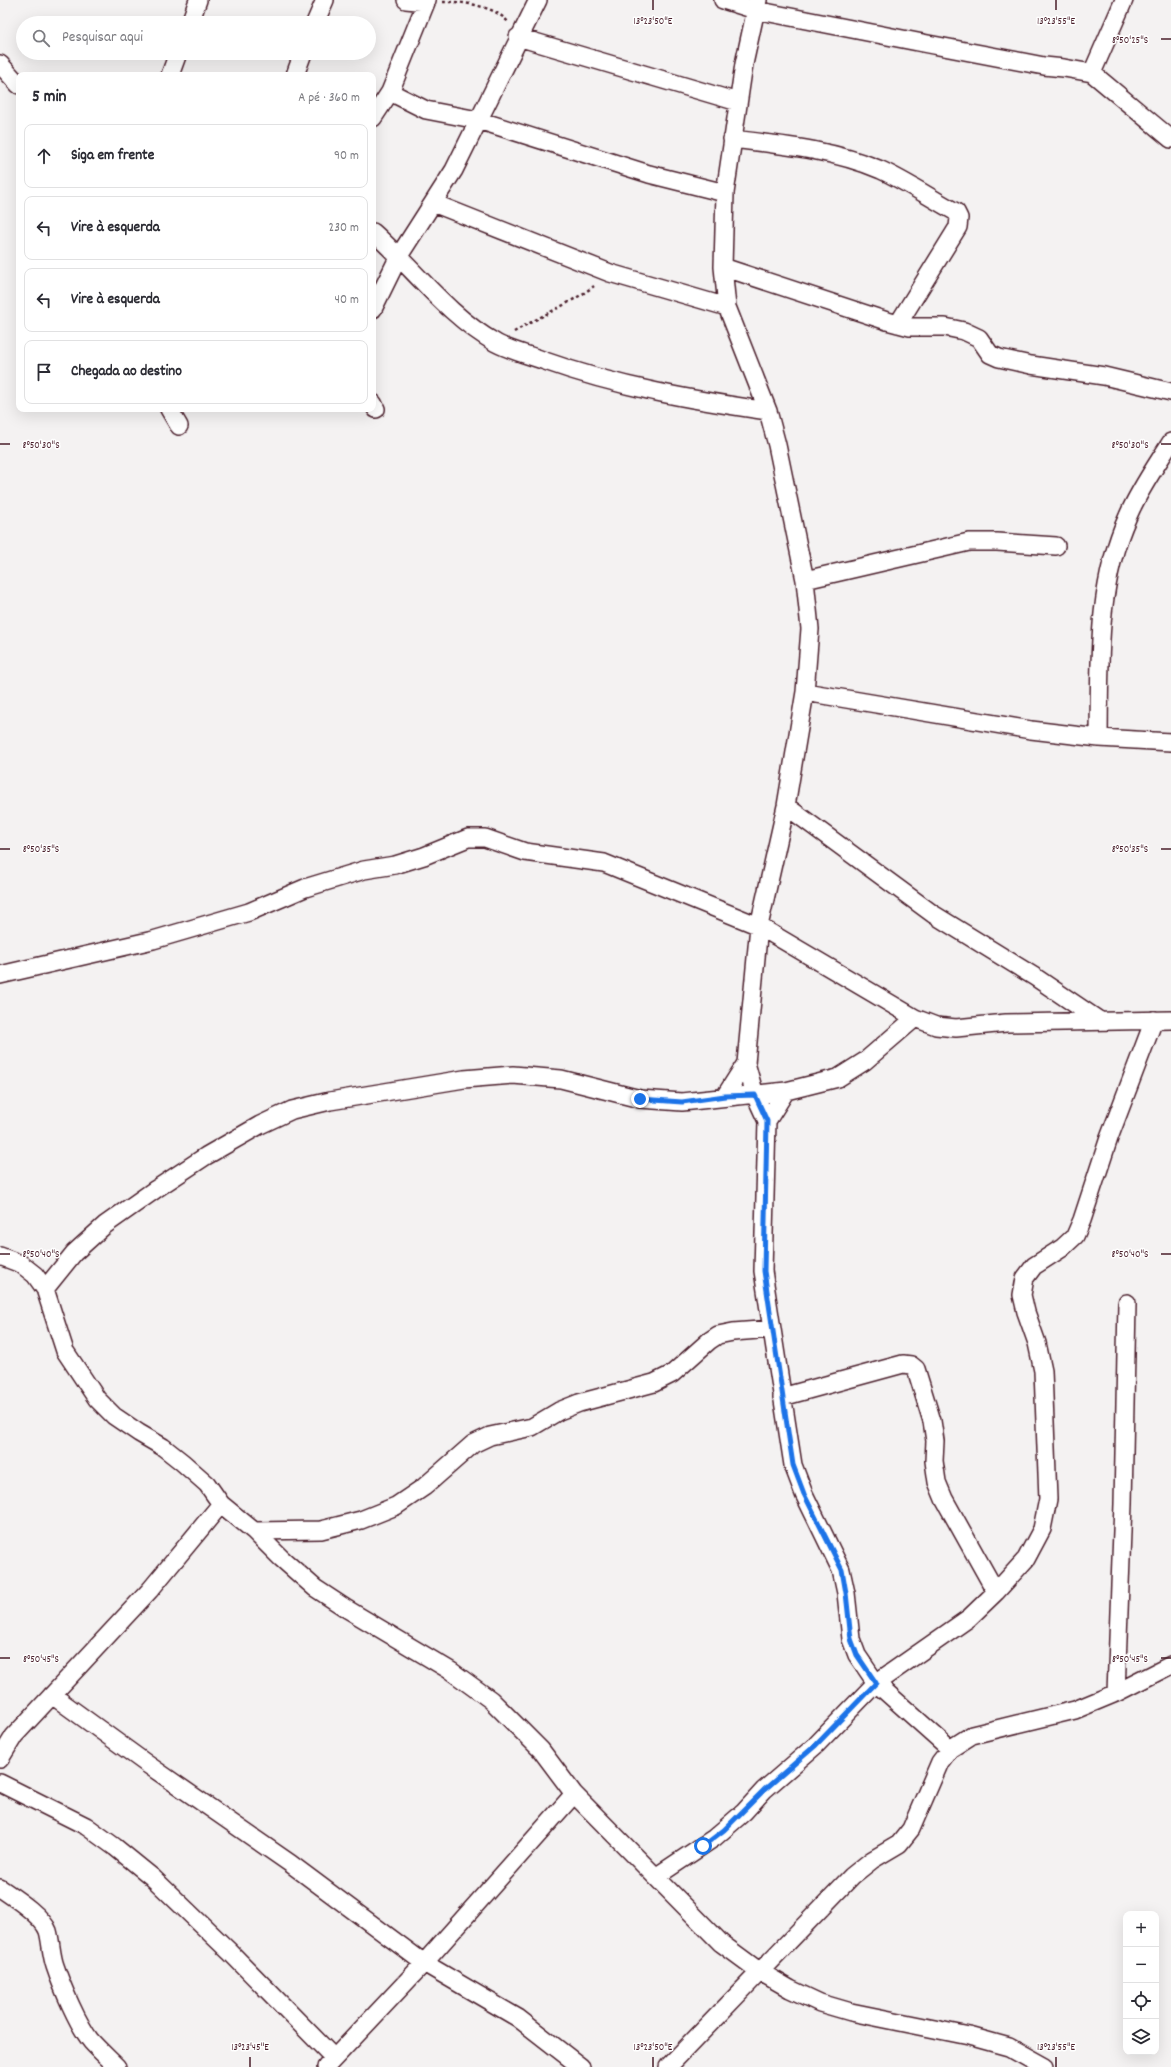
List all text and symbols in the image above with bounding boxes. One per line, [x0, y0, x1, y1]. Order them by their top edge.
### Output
text: 13°23'50"E [634, 15, 673, 29]
text: 13°23'55"E [1037, 15, 1075, 29]
search box [16, 16, 376, 60]
icon: search [30, 27, 52, 49]
text: Pesquisar aqui [62, 27, 143, 49]
text: 8°50'25"S [1112, 34, 1148, 48]
text: 5 min [32, 86, 66, 110]
text: A pé · 360 m [298, 89, 360, 108]
icon: ahead [33, 145, 55, 167]
text: Siga em frente [71, 145, 154, 167]
text: 90 m [334, 147, 359, 166]
icon: left [33, 217, 55, 239]
text: Vire à esquerda [71, 217, 160, 239]
text: 230 m [329, 219, 359, 238]
icon: left [33, 289, 55, 311]
text: Vire à esquerda [71, 289, 160, 311]
text: 40 m [335, 291, 359, 310]
icon: arrive [33, 361, 55, 383]
text: Chegada ao destino [71, 361, 182, 383]
text: 8°50'30"S [22, 439, 60, 453]
text: 8°50'30"S [1111, 439, 1149, 453]
text: 8°50'35"S [23, 843, 59, 857]
text: 8°50'35"S [1112, 843, 1148, 857]
route end [631, 1090, 649, 1108]
text: 8°50'40"S [23, 1248, 59, 1262]
text: 8°50'40"S [1112, 1248, 1148, 1262]
text: 8°50'45"S [23, 1653, 59, 1667]
text: 8°50'45"S [1112, 1653, 1148, 1667]
route start [694, 1837, 712, 1855]
map controls [1123, 1911, 1159, 2055]
button: + [1123, 1911, 1159, 1947]
button: − [1123, 1947, 1159, 1983]
button: locate [1123, 1983, 1159, 2019]
button: layers [1123, 2019, 1159, 2055]
text: 13°23'45"E [231, 2041, 269, 2055]
text: 13°23'50"E [634, 2041, 673, 2055]
text: 13°23'55"E [1037, 2041, 1075, 2055]

